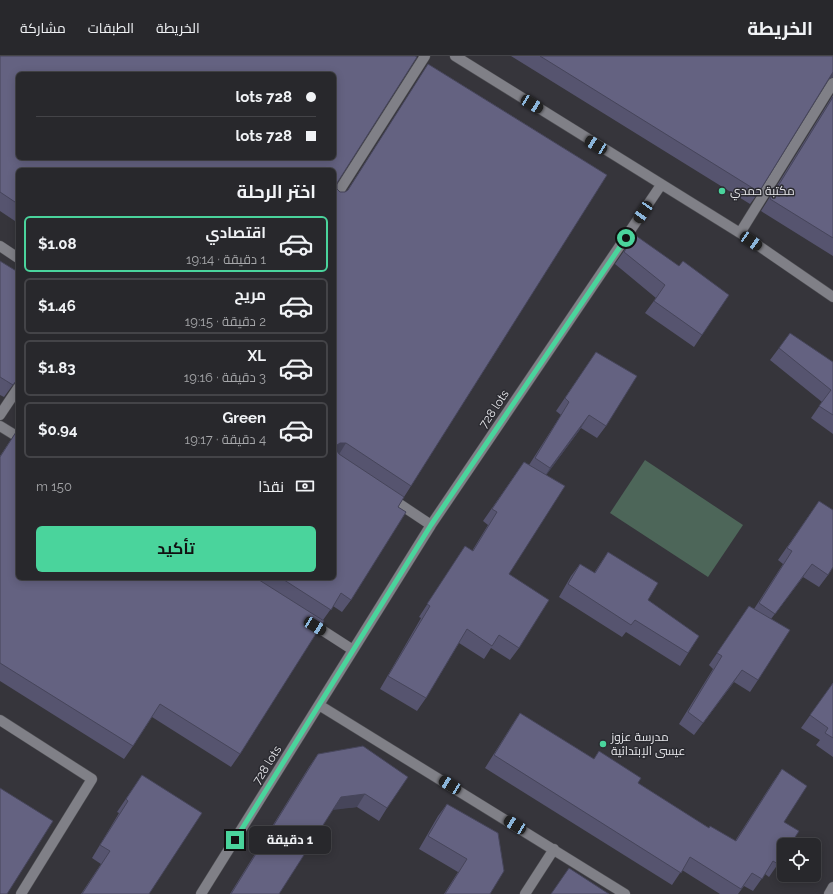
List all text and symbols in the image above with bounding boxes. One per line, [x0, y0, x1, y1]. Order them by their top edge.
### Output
text: الخريطة [747, 17, 813, 39]
text: مشاركة [20, 20, 66, 36]
text: الطبقات [88, 20, 134, 36]
text: الخريطة [156, 20, 200, 36]
text: 728 lots [236, 88, 292, 106]
car [519, 93, 545, 115]
text: 728 lots [236, 127, 292, 145]
car [583, 134, 609, 156]
text: اختر الرحلة [237, 181, 316, 202]
place label: مكتبة حمدي [730, 184, 795, 201]
marker: مكتبة حمدي [717, 186, 727, 196]
car [631, 199, 655, 225]
text: اقتصادي [206, 224, 266, 242]
icon: car [278, 226, 314, 262]
route start [617, 229, 635, 247]
car [738, 229, 764, 253]
text: $1.08 [38, 235, 77, 253]
text: 1 دقيقة · 19:14 [186, 252, 266, 267]
text: مريح [234, 286, 266, 304]
icon: car [278, 288, 314, 324]
text: $1.46 [38, 297, 76, 315]
text: 2 دقيقة · 19:15 [185, 314, 266, 329]
text: XL [248, 347, 266, 365]
icon: car [278, 350, 314, 386]
text: $1.83 [38, 359, 76, 377]
text: 3 دقيقة · 19:16 [184, 370, 266, 385]
street label: 728 lots [476, 387, 512, 431]
text: Green [222, 409, 266, 427]
icon: car [278, 412, 314, 448]
text: $0.94 [38, 421, 78, 439]
text: 4 دقيقة · 19:17 [185, 432, 266, 447]
icon: cash [294, 475, 316, 497]
text: نقدًا [258, 478, 284, 496]
text: 150 m [36, 479, 72, 494]
button: تأكيد [36, 526, 316, 572]
car [302, 615, 328, 637]
place label: مدرسة عزوز عيسى الإبتدائية [610, 730, 685, 758]
marker: مدرسة عزوز عيسى الإبتدائية [598, 739, 608, 749]
street label: 728 lots [250, 743, 284, 787]
car [437, 774, 463, 796]
car [502, 814, 528, 836]
callout: 1 دقيقة [249, 826, 331, 854]
route end [226, 831, 244, 849]
text: 1 دقيقة [267, 832, 313, 847]
map controls [777, 838, 821, 882]
button: locate [777, 838, 821, 882]

